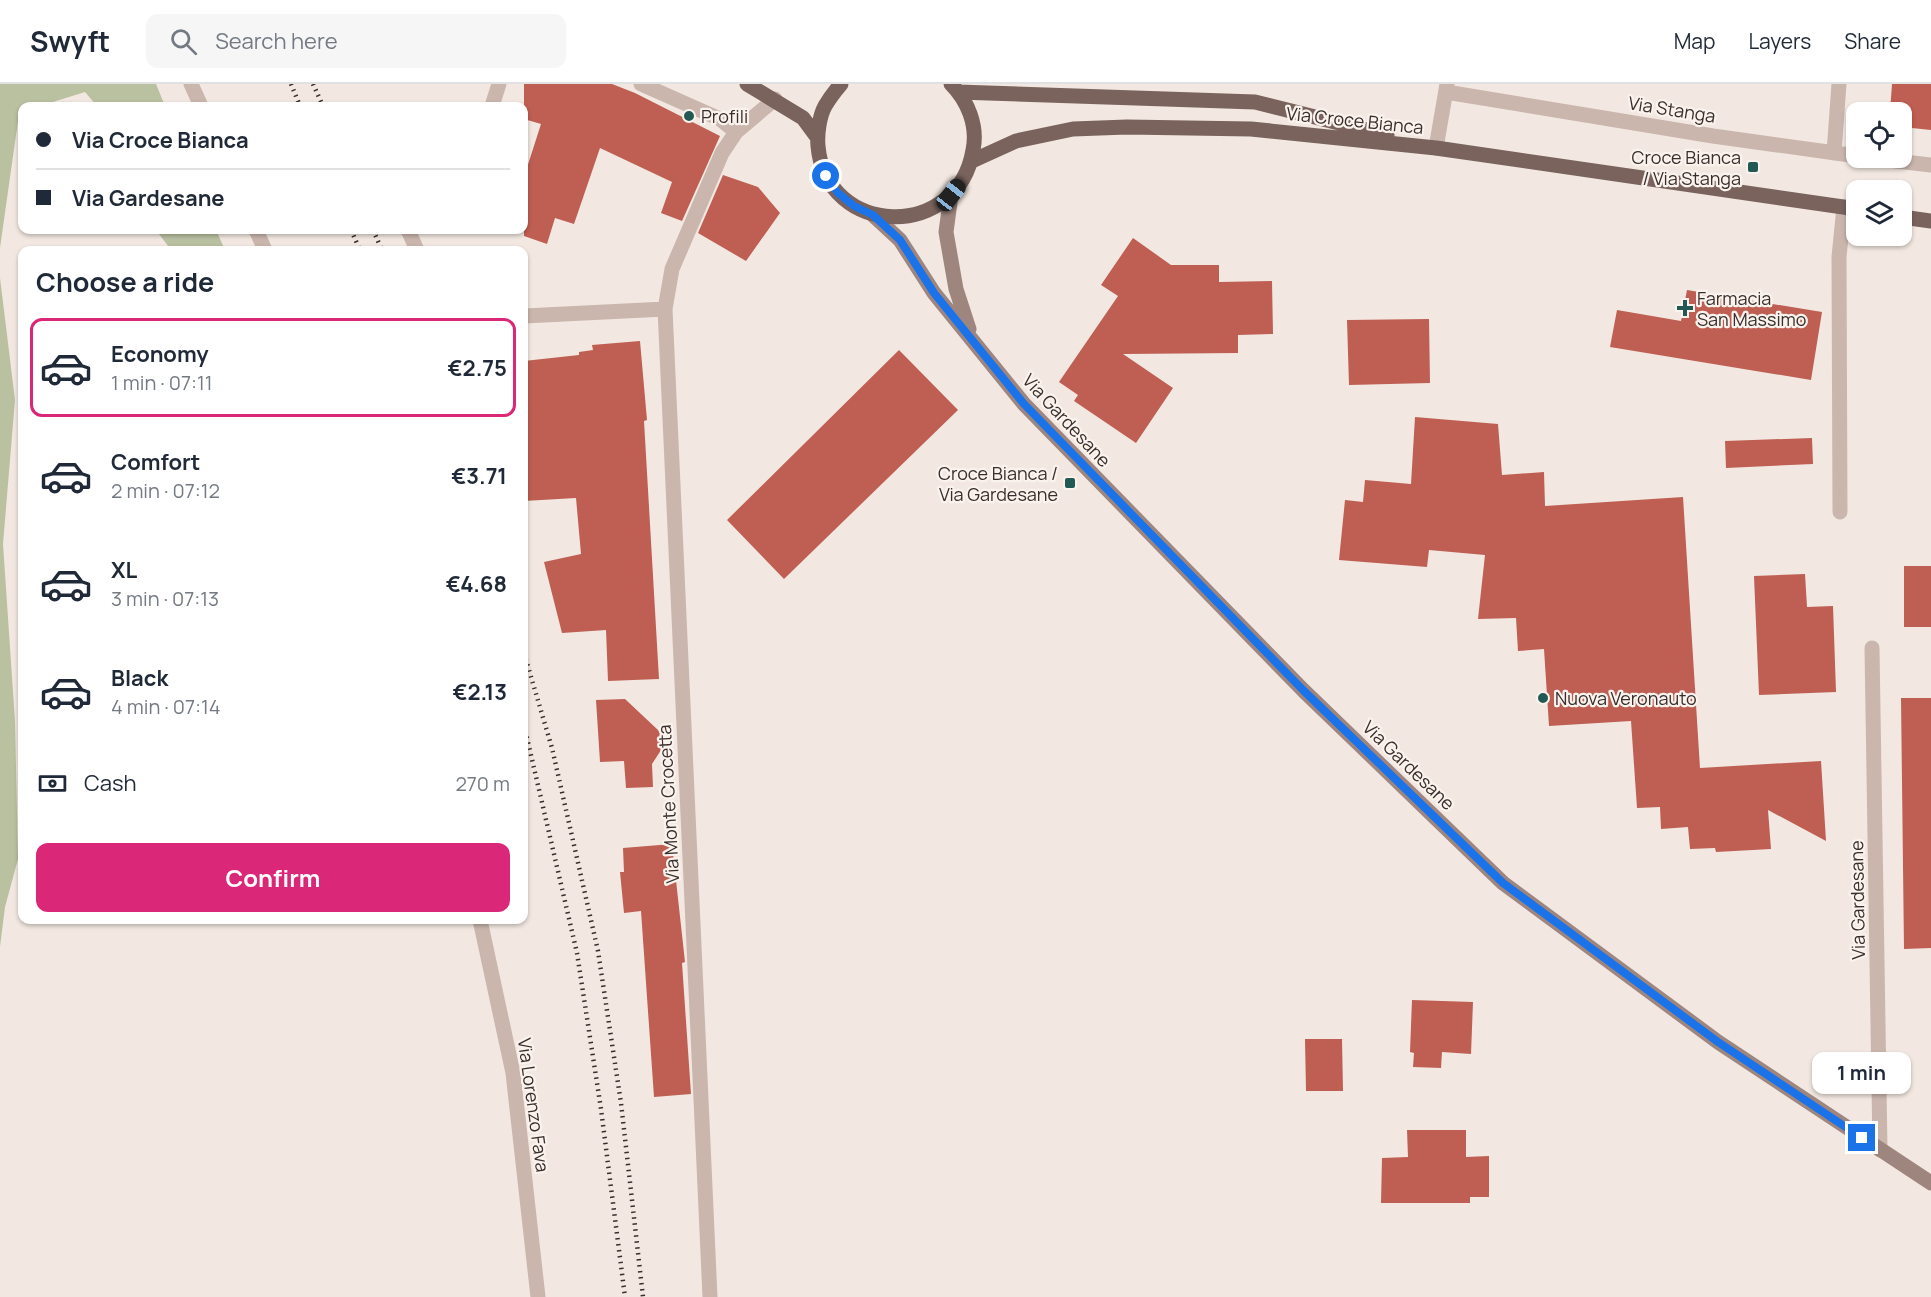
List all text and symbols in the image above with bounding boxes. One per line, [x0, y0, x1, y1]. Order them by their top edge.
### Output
search box [146, 14, 566, 68]
text: Swyft [30, 22, 110, 60]
icon: search [167, 25, 200, 58]
text: Search here [215, 26, 338, 56]
text: Map [1674, 27, 1715, 55]
text: Layers [1748, 27, 1811, 55]
text: Share [1844, 27, 1901, 55]
street label: Via Stanga [1627, 90, 1717, 128]
street label: Via Croce Bianca [1285, 101, 1425, 139]
map controls [1846, 102, 1912, 246]
button: locate [1846, 102, 1912, 168]
place label: Profili [701, 104, 748, 128]
marker: Profili [682, 109, 696, 123]
text: Via Croce Bianca [72, 125, 249, 155]
place label: Croce Bianca / Via Stanga [1632, 145, 1741, 190]
marker: Croce Bianca / Via Stanga [1746, 160, 1760, 174]
route start [812, 162, 839, 189]
car [933, 175, 969, 215]
button: layers [1846, 180, 1912, 246]
text: Via Gardesane [72, 183, 224, 213]
text: Choose a ride [36, 263, 214, 300]
place label: Farmacia San Massimo [1697, 286, 1806, 331]
marker: Farmacia San Massimo [1678, 301, 1692, 315]
text: Economy [111, 339, 209, 369]
icon: car [39, 341, 93, 395]
text: €2.75 [448, 353, 507, 383]
street label: Via Gardesane [1018, 368, 1116, 472]
text: 1 min · 07:11 [111, 369, 213, 396]
text: Comfort [111, 447, 200, 477]
icon: car [39, 449, 93, 503]
text: €3.71 [451, 461, 507, 491]
place label: Croce Bianca / Via Gardesane [938, 461, 1058, 506]
marker: Croce Bianca / Via Gardesane [1063, 476, 1077, 490]
text: 2 min · 07:12 [111, 477, 220, 504]
text: XL [111, 555, 137, 585]
icon: car [39, 557, 93, 611]
text: €4.68 [446, 569, 507, 599]
text: 3 min · 07:13 [111, 585, 219, 612]
text: Black [111, 663, 168, 693]
icon: car [39, 665, 93, 719]
text: €2.13 [452, 677, 507, 707]
place label: Nuova Veronauto [1555, 686, 1697, 710]
marker: Nuova Veronauto [1536, 691, 1550, 705]
text: 4 min · 07:14 [111, 693, 221, 720]
street label: Via Gardesane [1358, 715, 1460, 815]
street label: Via Monte Crocetta [652, 724, 684, 884]
icon: cash [36, 767, 69, 800]
text: Cash [84, 768, 137, 798]
text: 270 m [455, 770, 510, 797]
street label: Via Gardesane [1844, 840, 1870, 960]
button: Confirm [36, 843, 510, 912]
street label: Via Lorenzo Fava [513, 1036, 555, 1174]
callout: 1 min [1812, 1051, 1912, 1093]
text: 1 min [1837, 1059, 1886, 1086]
route end [1848, 1124, 1875, 1151]

